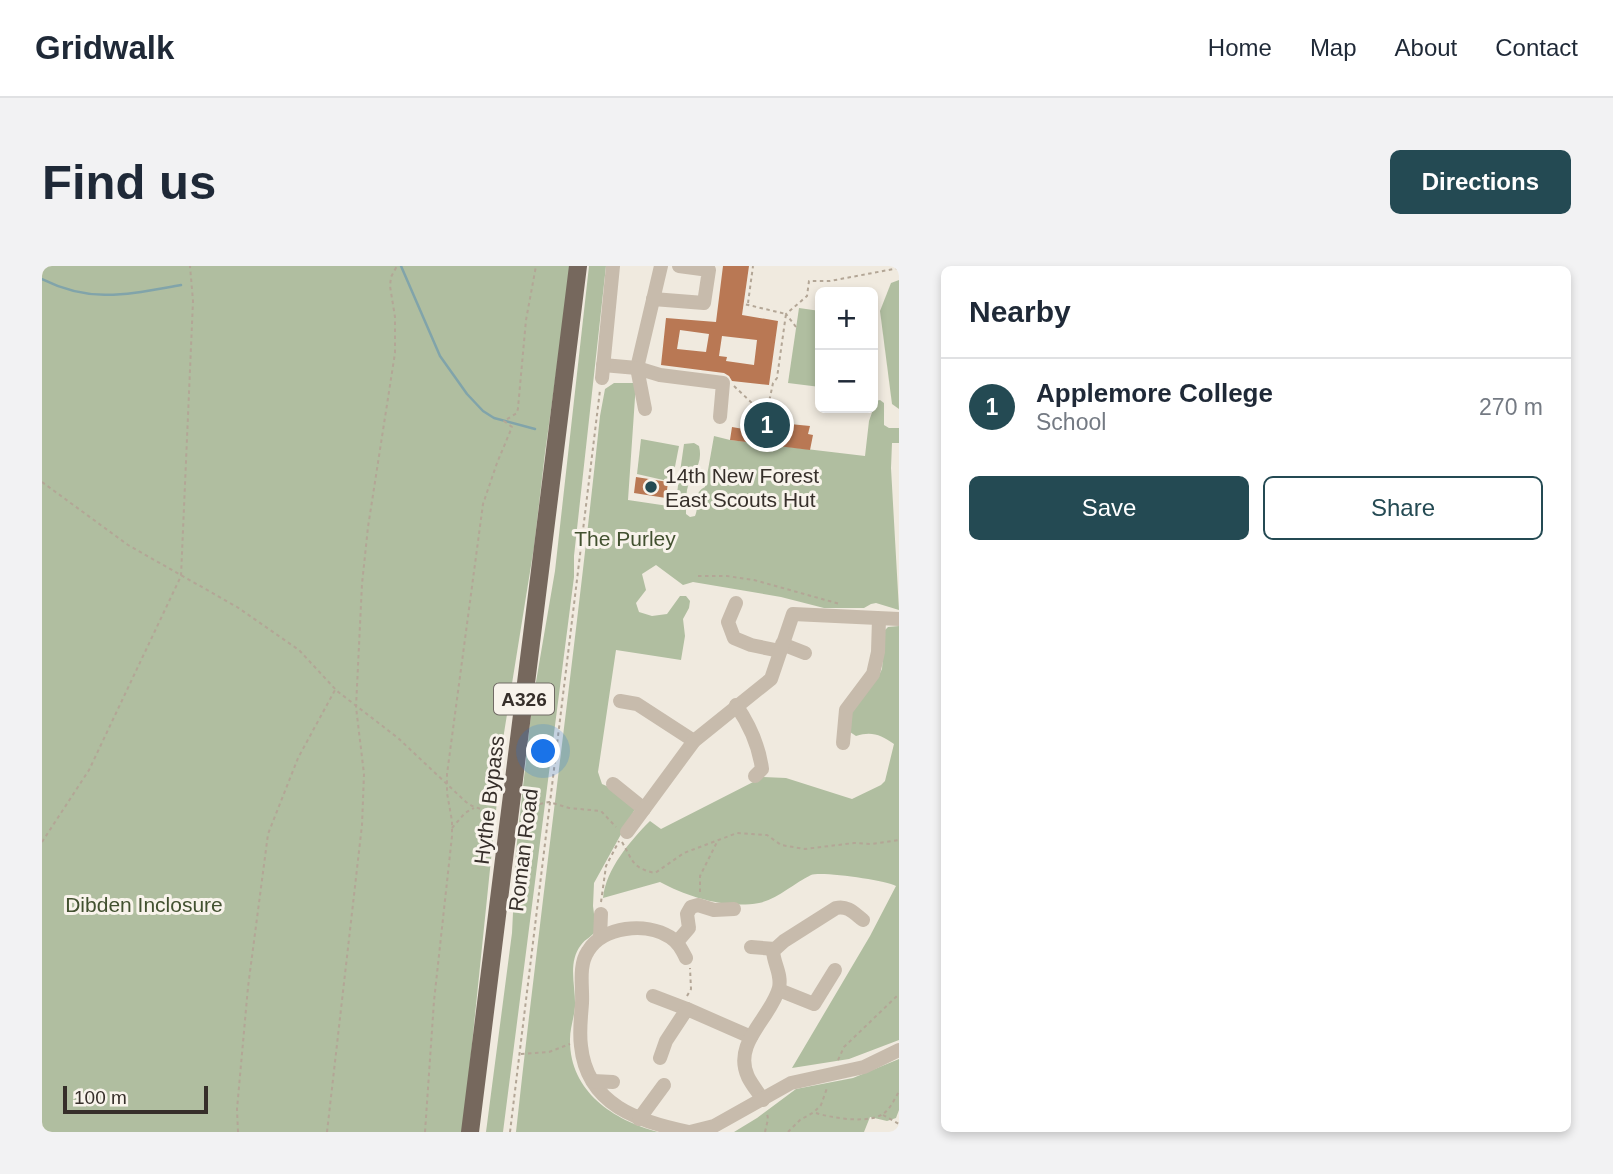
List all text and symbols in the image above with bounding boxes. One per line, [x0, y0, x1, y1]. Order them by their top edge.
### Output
text: Gridwalk [35, 29, 174, 66]
text: Home [1208, 34, 1272, 61]
text: Map [1310, 34, 1357, 61]
text: About [1395, 34, 1457, 61]
text: Contact [1495, 34, 1578, 61]
button: Directions [1390, 150, 1571, 214]
text: Find us [42, 155, 216, 209]
map controls [815, 287, 878, 413]
button: + [815, 287, 878, 350]
text: Nearby [969, 295, 1071, 328]
button: − [815, 350, 878, 413]
text: Applemore College [1036, 378, 1273, 408]
text: 1 [986, 394, 998, 420]
text: 270 m [1479, 394, 1543, 420]
pin: 1 [744, 399, 790, 451]
text: School [1036, 409, 1106, 435]
place label: 14th New Forest East Scouts Hut [665, 464, 819, 511]
button: Save [969, 476, 1249, 540]
button: Share [1263, 476, 1543, 540]
marker: 14th New Forest East Scouts Hut [643, 479, 659, 495]
park label: The Purley [574, 527, 676, 550]
road number: A326 [494, 684, 554, 714]
street label: Hythe Bypass [470, 734, 508, 866]
your location [526, 734, 560, 768]
street label: Roman Road [504, 787, 542, 913]
park label: Dibden Inclosure [65, 893, 223, 916]
scale bar [63, 1083, 208, 1115]
text: 100 m [74, 1087, 127, 1108]

